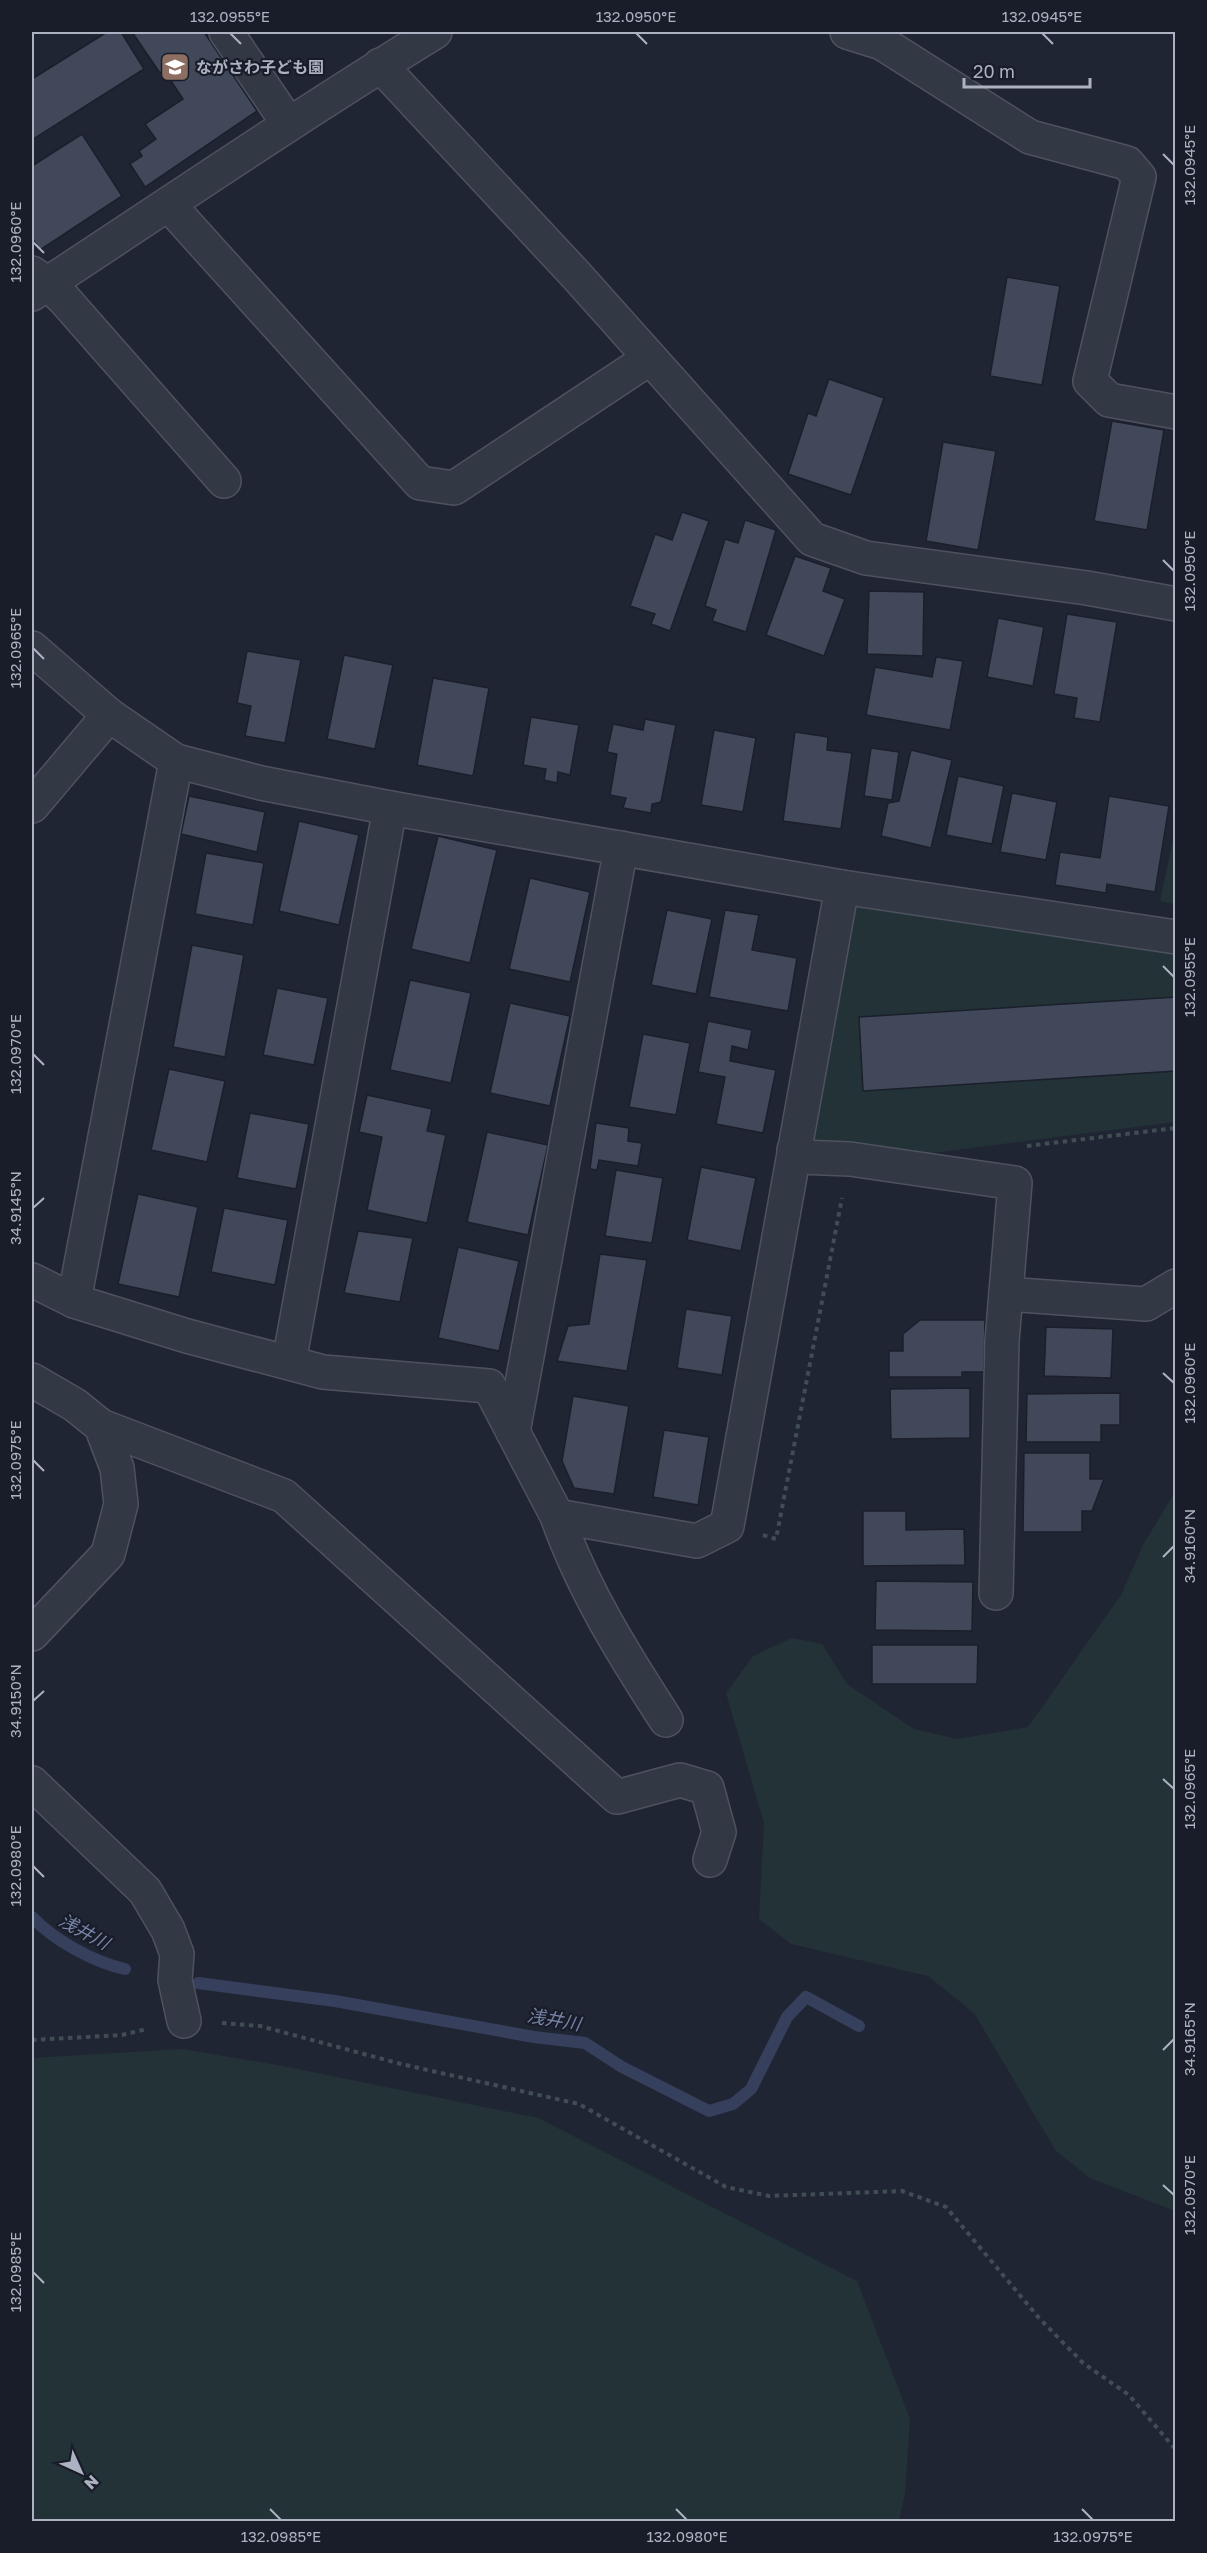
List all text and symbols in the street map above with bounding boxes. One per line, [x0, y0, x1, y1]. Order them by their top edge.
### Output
text: 132.0955°E [190, 7, 270, 25]
text: 132.0950°E [596, 7, 676, 25]
text: 132.0945°E [1002, 7, 1082, 25]
school or university icon: ながさわ子ども園 [159, 51, 191, 83]
scale bar [964, 51, 1090, 89]
place label: ながさわ子ども園 [196, 57, 324, 77]
text: 20 m [973, 60, 1015, 82]
text: 132.0945°E [1180, 125, 1198, 205]
text: 132.0960°E [6, 201, 24, 283]
text: 132.0950°E [1180, 531, 1198, 611]
text: 132.0965°E [6, 608, 24, 688]
text: 132.0955°E [1180, 937, 1198, 1017]
text: 132.0970°E [6, 1014, 24, 1094]
text: 34.9145°N [6, 1171, 24, 1245]
text: 132.0960°E [1180, 1342, 1198, 1424]
text: 132.0975°E [6, 1420, 24, 1500]
text: 34.9160°N [1180, 1509, 1198, 1583]
text: 34.9150°N [6, 1664, 24, 1738]
text: 132.0965°E [1180, 1749, 1198, 1829]
text: 132.0980°E [6, 1825, 24, 1907]
water label: 浅井川 [56, 1908, 115, 1955]
text: 34.9165°N [1180, 2002, 1198, 2076]
water label: 浅井川 [526, 2003, 585, 2035]
text: 132.0970°E [1180, 2155, 1198, 2235]
text: 132.0985°E [6, 2232, 24, 2312]
north arrow [51, 2442, 111, 2502]
text: N [80, 2471, 103, 2494]
text: 132.0985°E [241, 2527, 321, 2545]
text: 132.0980°E [646, 2527, 728, 2545]
text: 132.0975°E [1053, 2527, 1133, 2545]

